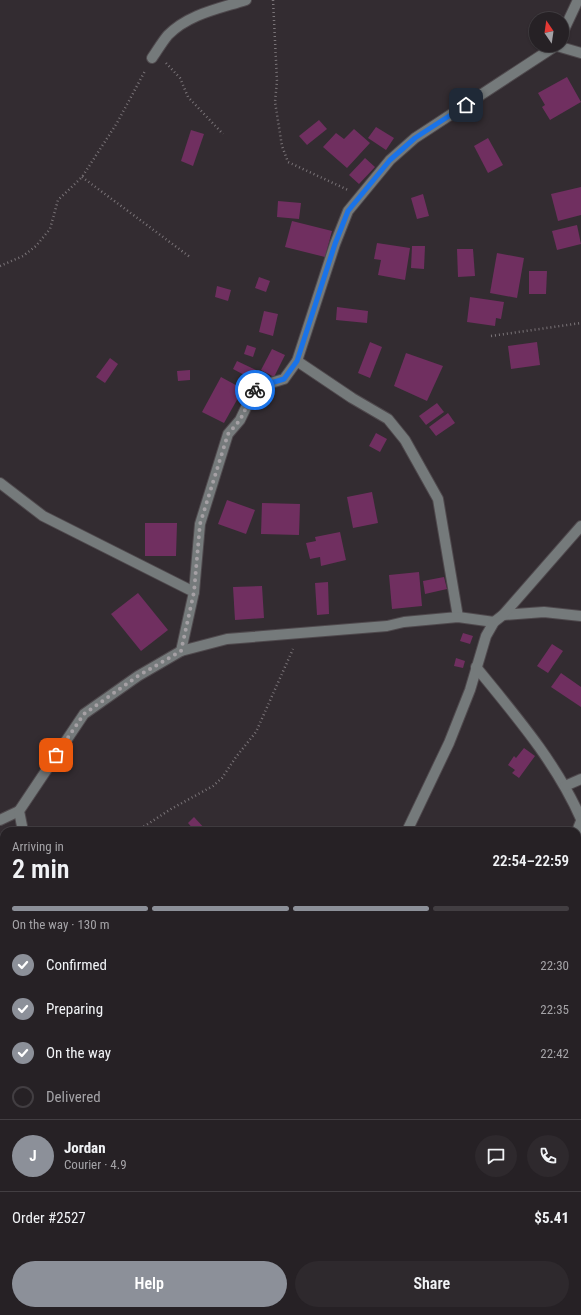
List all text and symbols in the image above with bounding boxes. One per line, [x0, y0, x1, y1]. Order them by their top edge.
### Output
north arrow [529, 12, 569, 52]
map controls [529, 12, 569, 52]
pin [449, 88, 483, 122]
icon: home [455, 94, 477, 116]
courier [235, 370, 275, 410]
icon: bike [244, 379, 266, 401]
pin [39, 738, 73, 772]
icon: bag [45, 744, 67, 766]
text: Arriving in [12, 839, 64, 854]
text: 22:54–22:59 [492, 852, 569, 870]
text: 2 min [12, 854, 70, 884]
text: On the way · 130 m [12, 917, 109, 932]
icon: check [12, 954, 34, 976]
text: Confirmed [46, 956, 107, 974]
text: 22:30 [540, 958, 569, 973]
icon: check [12, 998, 34, 1020]
text: Preparing [46, 1000, 103, 1018]
text: 22:35 [540, 1002, 569, 1017]
icon: check [12, 1042, 34, 1064]
text: On the way [46, 1044, 111, 1062]
text: 22:42 [540, 1046, 569, 1061]
text: Delivered [46, 1088, 101, 1106]
button: chat [475, 1135, 517, 1177]
button: phone [527, 1135, 569, 1177]
text: Jordan [64, 1139, 106, 1157]
text: J [29, 1147, 37, 1165]
text: Courier · 4.9 [64, 1157, 127, 1172]
text: Order #2527 [12, 1209, 86, 1227]
text: $5.41 [534, 1209, 569, 1227]
button: Help [12, 1261, 287, 1307]
button: Share [295, 1261, 569, 1307]

